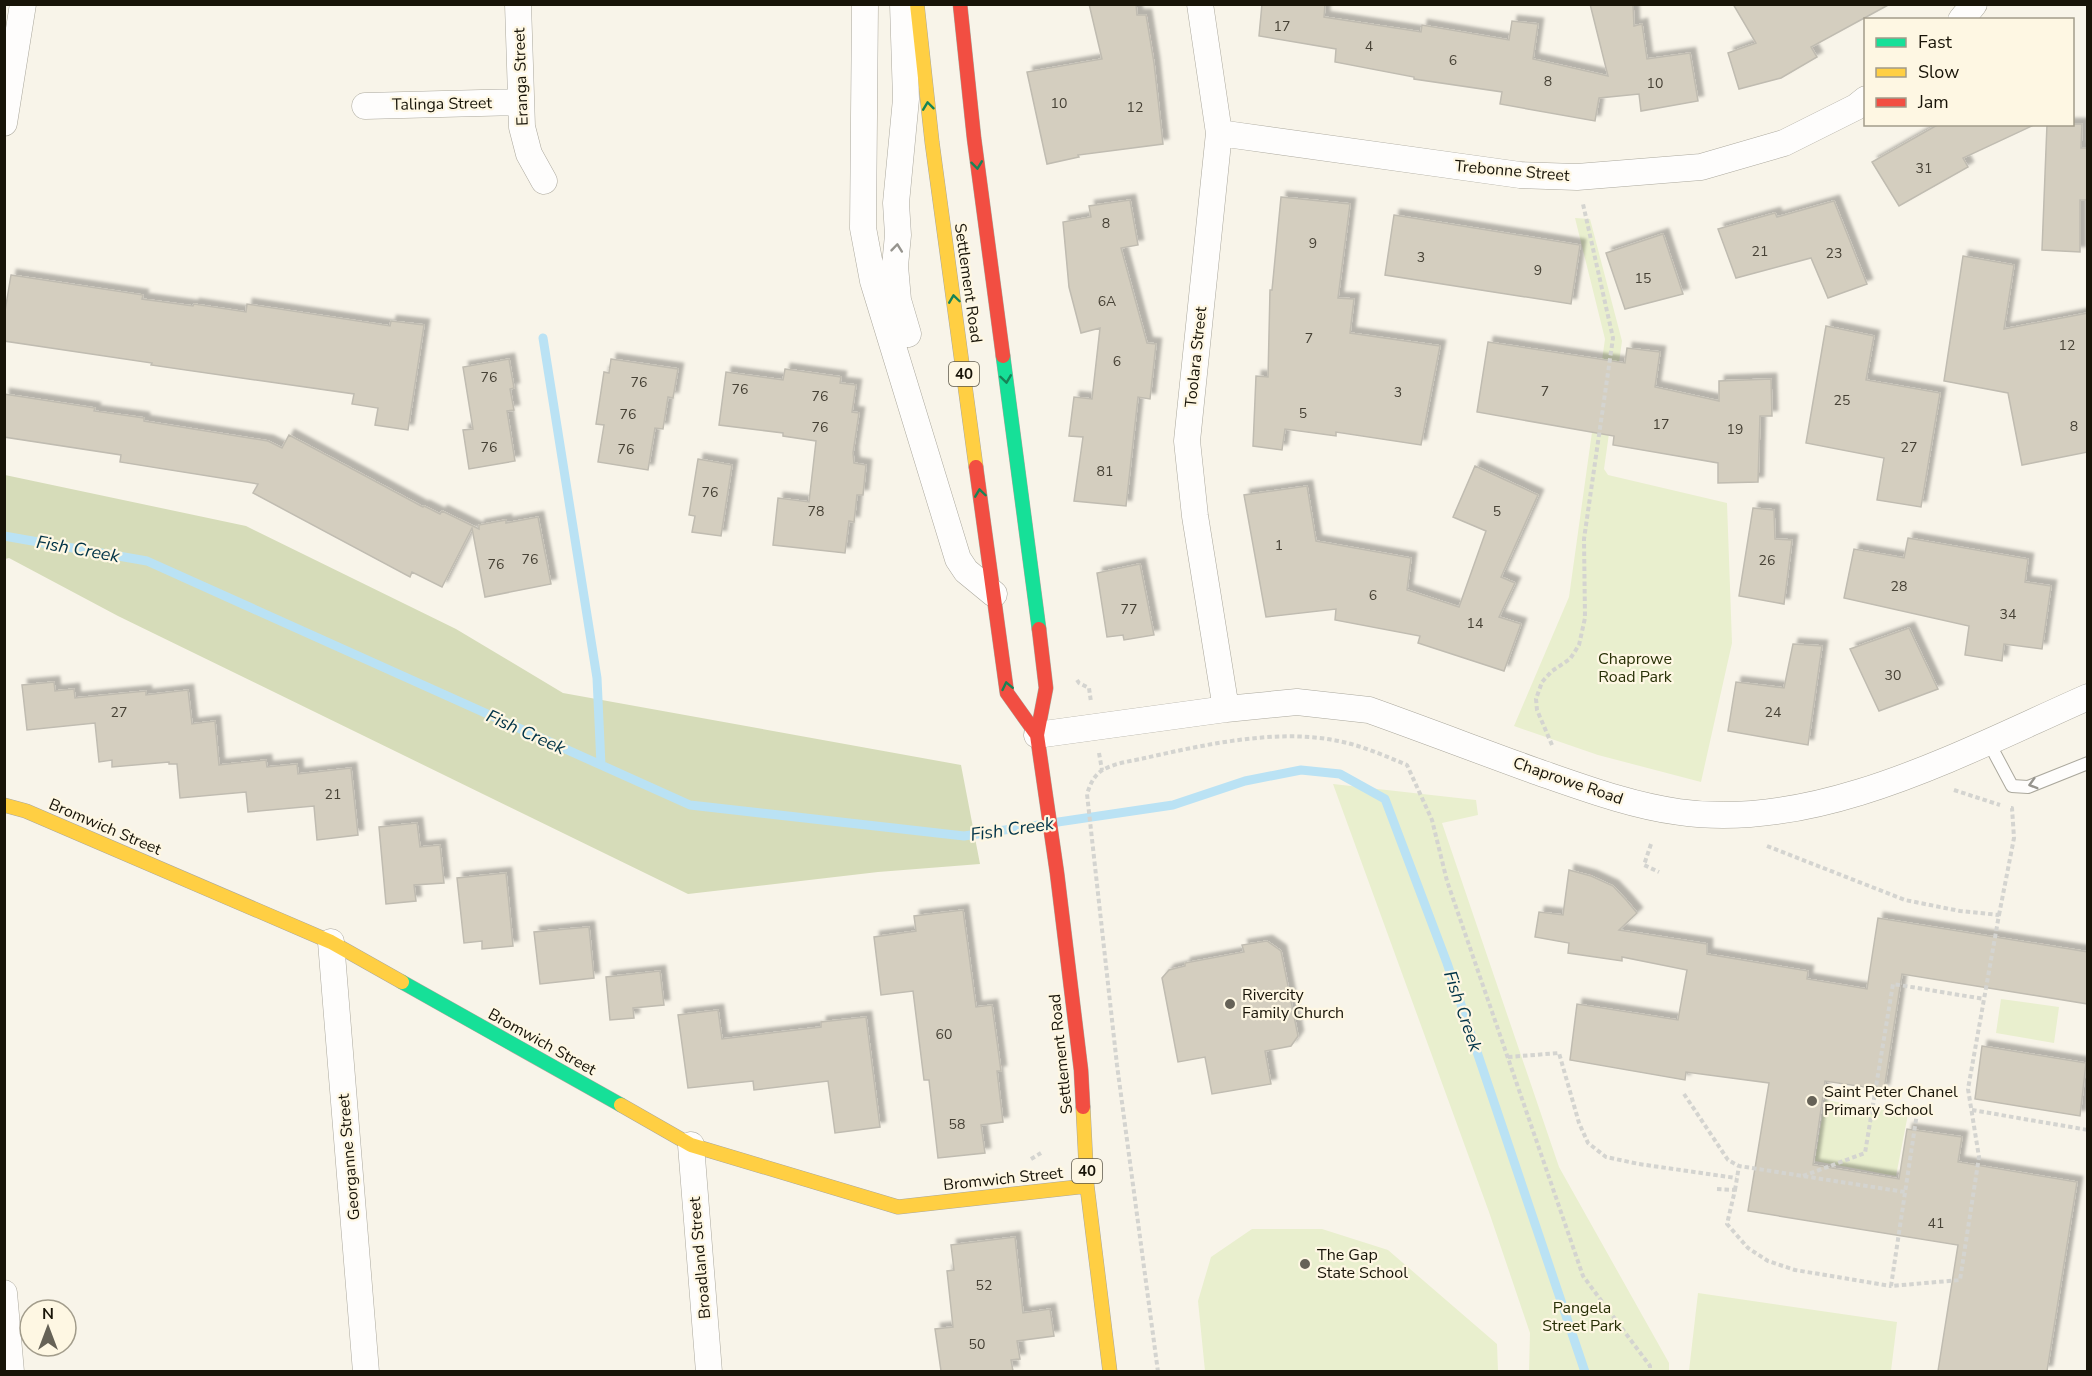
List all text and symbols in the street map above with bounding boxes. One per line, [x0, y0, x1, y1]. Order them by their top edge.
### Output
house number: 17 [1274, 17, 1290, 36]
legend [1864, 18, 2074, 126]
street label: Eranga Street [508, 27, 534, 126]
text: Fast [1918, 30, 1953, 54]
house number: 4 [1365, 37, 1373, 56]
house number: 6 [1449, 51, 1457, 70]
text: Slow [1918, 60, 1959, 84]
house number: 8 [1544, 72, 1552, 91]
house number: 10 [1647, 74, 1663, 93]
text: Jam [1917, 90, 1949, 114]
street label: Talinga Street [392, 92, 493, 116]
house number: 10 [1051, 94, 1067, 113]
house number: 12 [1127, 98, 1143, 117]
one-way arrow [922, 102, 935, 111]
street label: Trebonne Street [1454, 155, 1571, 187]
house number: 31 [1916, 159, 1932, 178]
one-way arrow [970, 160, 983, 170]
house number: 8 [1102, 214, 1110, 233]
street label: Settlement Road [949, 222, 987, 344]
house number: 9 [1309, 234, 1317, 253]
house number: 21 [1752, 242, 1768, 261]
one-way arrow [890, 243, 903, 252]
house number: 23 [1826, 244, 1842, 263]
house number: 3 [1417, 248, 1425, 267]
house number: 9 [1534, 261, 1542, 280]
house number: 15 [1635, 269, 1651, 288]
house number: 6A [1098, 292, 1116, 311]
one-way arrow [948, 295, 960, 304]
street label: Toolara Street [1180, 305, 1212, 409]
house number: 7 [1305, 329, 1313, 348]
house number: 12 [2059, 336, 2075, 355]
house number: 6 [1113, 352, 1121, 371]
road number: 40 [949, 362, 979, 386]
house number: 76 [481, 368, 497, 387]
house number: 76 [631, 373, 647, 392]
one-way arrow [999, 375, 1011, 384]
house number: 76 [732, 380, 748, 399]
house number: 7 [1541, 382, 1549, 401]
house number: 3 [1394, 383, 1402, 402]
house number: 76 [812, 387, 828, 406]
house number: 25 [1834, 391, 1850, 410]
house number: 5 [1299, 404, 1307, 423]
house number: 76 [620, 405, 636, 424]
house number: 17 [1653, 415, 1669, 434]
house number: 8 [2070, 417, 2078, 436]
house number: 76 [812, 418, 828, 437]
house number: 19 [1727, 420, 1743, 439]
house number: 76 [481, 438, 497, 457]
house number: 27 [1901, 438, 1917, 457]
house number: 76 [618, 440, 634, 459]
house number: 81 [1097, 462, 1113, 481]
house number: 76 [702, 483, 718, 502]
one-way arrow [975, 488, 987, 497]
house number: 78 [808, 502, 824, 521]
house number: 5 [1493, 502, 1501, 521]
water label: Fish Creek [34, 530, 122, 568]
house number: 1 [1275, 536, 1283, 555]
house number: 76 [522, 550, 538, 569]
house number: 26 [1759, 551, 1775, 570]
house number: 76 [488, 555, 504, 574]
house number: 28 [1891, 577, 1907, 596]
house number: 6 [1369, 586, 1377, 605]
house number: 77 [1121, 600, 1137, 619]
house number: 34 [2000, 605, 2016, 624]
house number: 14 [1467, 614, 1483, 633]
park label: Chaprowe Road Park [1598, 648, 1673, 688]
house number: 30 [1885, 666, 1901, 685]
one-way arrow [1001, 681, 1014, 691]
house number: 27 [111, 703, 127, 722]
house number: 24 [1765, 703, 1781, 722]
water label: Fish Creek [483, 704, 570, 760]
street label: Chaprowe Road [1510, 752, 1626, 810]
one-way arrow [2028, 777, 2039, 789]
house number: 21 [325, 785, 341, 804]
street label: Bromwich Street [45, 793, 165, 861]
water label: Fish Creek [969, 811, 1056, 847]
water label: Fish Creek [1438, 967, 1488, 1056]
place label: Rivercity Family Church [1242, 984, 1344, 1024]
street label: Settlement Road [1044, 993, 1078, 1115]
marker: Rivercity Family Church [1223, 997, 1237, 1011]
street label: Bromwich Street [484, 1003, 600, 1081]
house number: 60 [936, 1025, 952, 1044]
place label: Saint Peter Chanel Primary School [1824, 1081, 1958, 1121]
street label: Georganne Street [332, 1092, 365, 1221]
marker: Saint Peter Chanel Primary School [1805, 1094, 1819, 1108]
house number: 58 [949, 1115, 965, 1134]
road number: 40 [1072, 1159, 1102, 1183]
street label: Bromwich Street [942, 1162, 1064, 1196]
street label: Broadland Street [684, 1196, 716, 1320]
house number: 41 [1928, 1214, 1944, 1233]
place label: The Gap State School [1317, 1244, 1408, 1284]
marker: The Gap State School [1298, 1257, 1312, 1271]
house number: 52 [976, 1276, 992, 1295]
park label: Pangela Street Park [1542, 1297, 1623, 1337]
north arrow [18, 1298, 78, 1358]
text: N [42, 1303, 54, 1325]
house number: 50 [969, 1335, 985, 1354]

